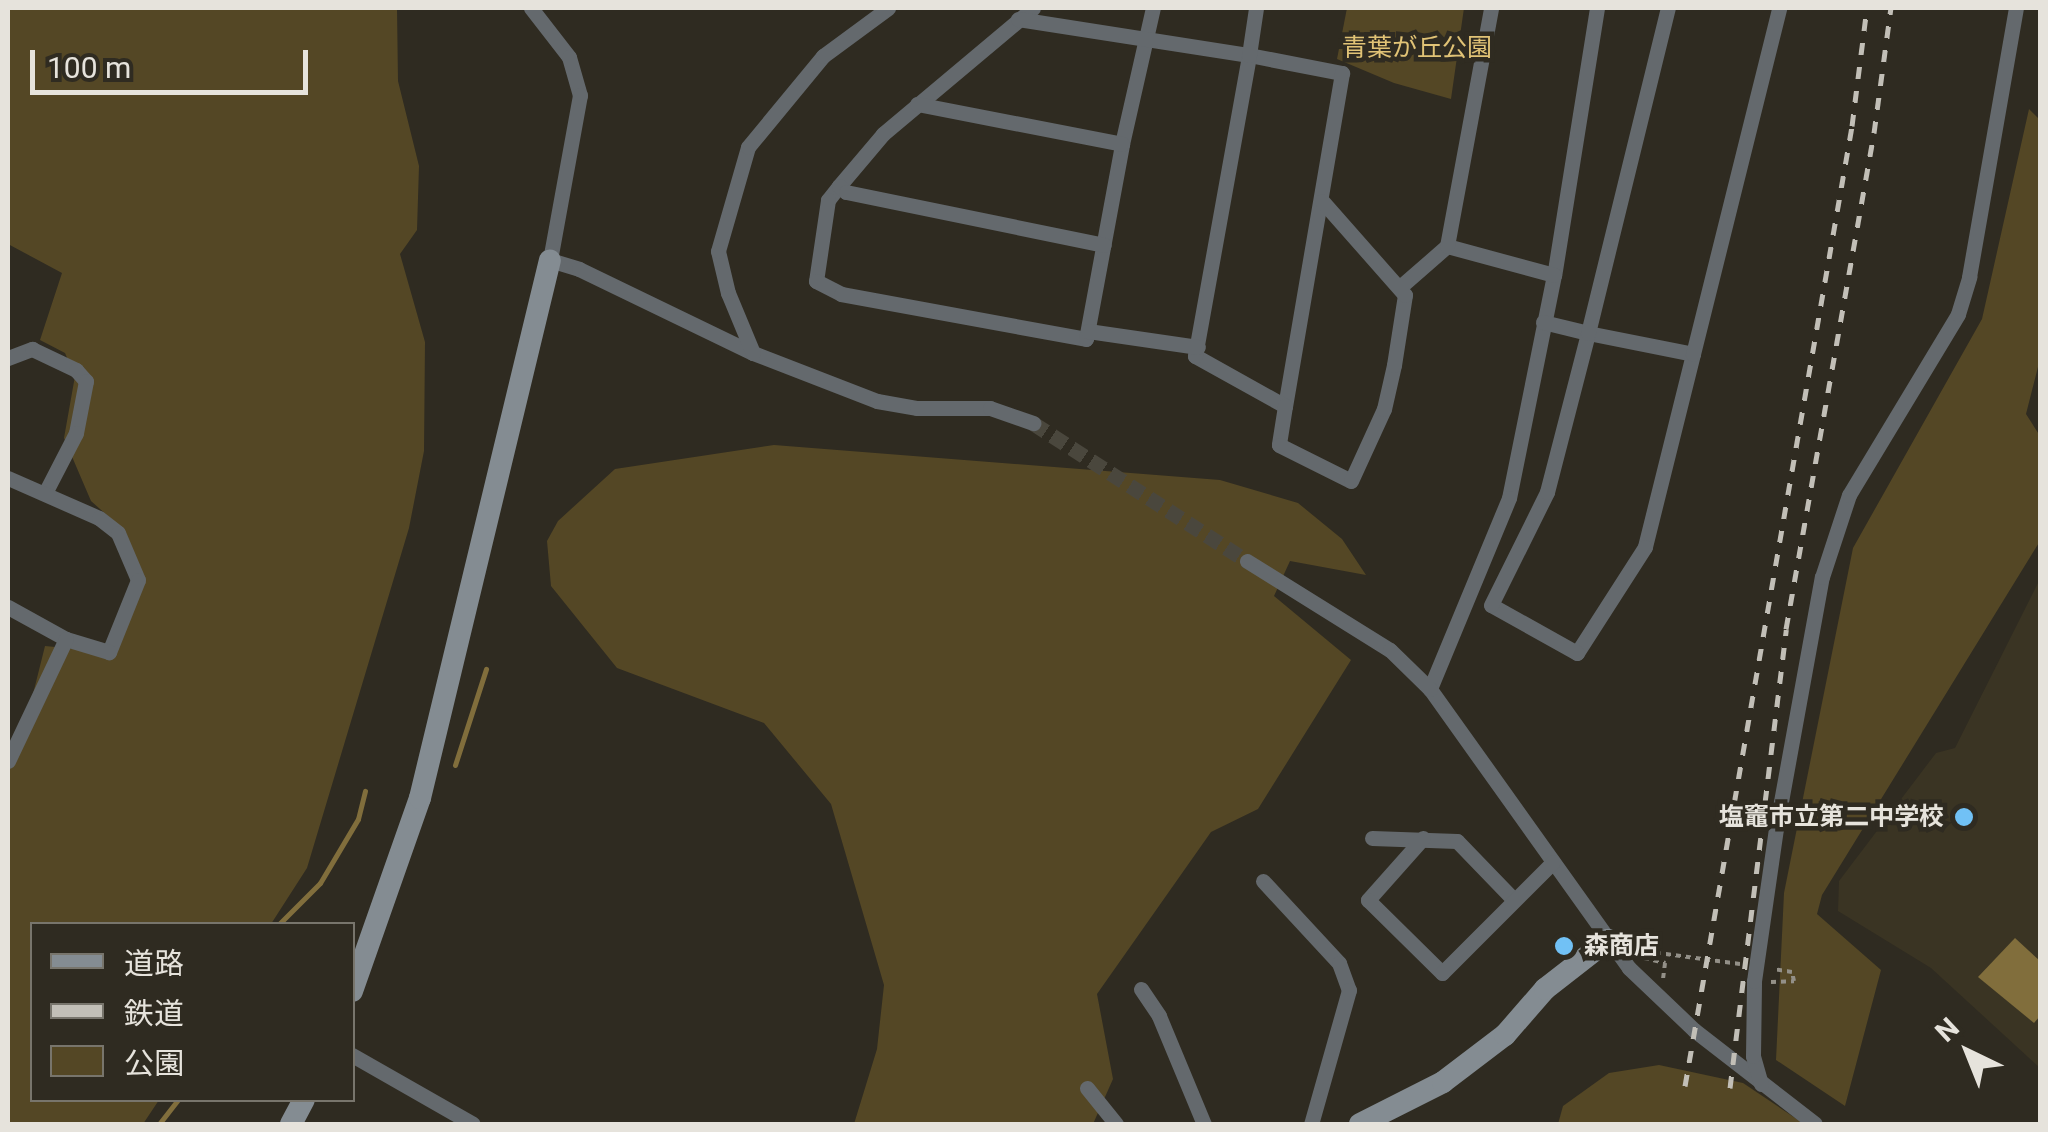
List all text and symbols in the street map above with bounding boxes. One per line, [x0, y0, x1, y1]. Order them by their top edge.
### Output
scale bar [35, 30, 312, 92]
park label: 青葉が丘公園 [1342, 33, 1492, 63]
text: 100 m [47, 50, 131, 85]
place label: 塩竈市立第二中学校 [1719, 802, 1944, 832]
marker: 塩竈市立第二中学校 [1953, 806, 1975, 828]
legend [30, 922, 355, 1102]
place label: 森商店 [1584, 931, 1659, 961]
marker: 森商店 [1553, 935, 1575, 957]
text: 道路 [124, 946, 184, 981]
text: 鉄道 [124, 996, 184, 1031]
north arrow [1918, 1002, 2018, 1102]
text: N [1929, 1011, 1966, 1049]
text: 公園 [124, 1046, 184, 1081]

